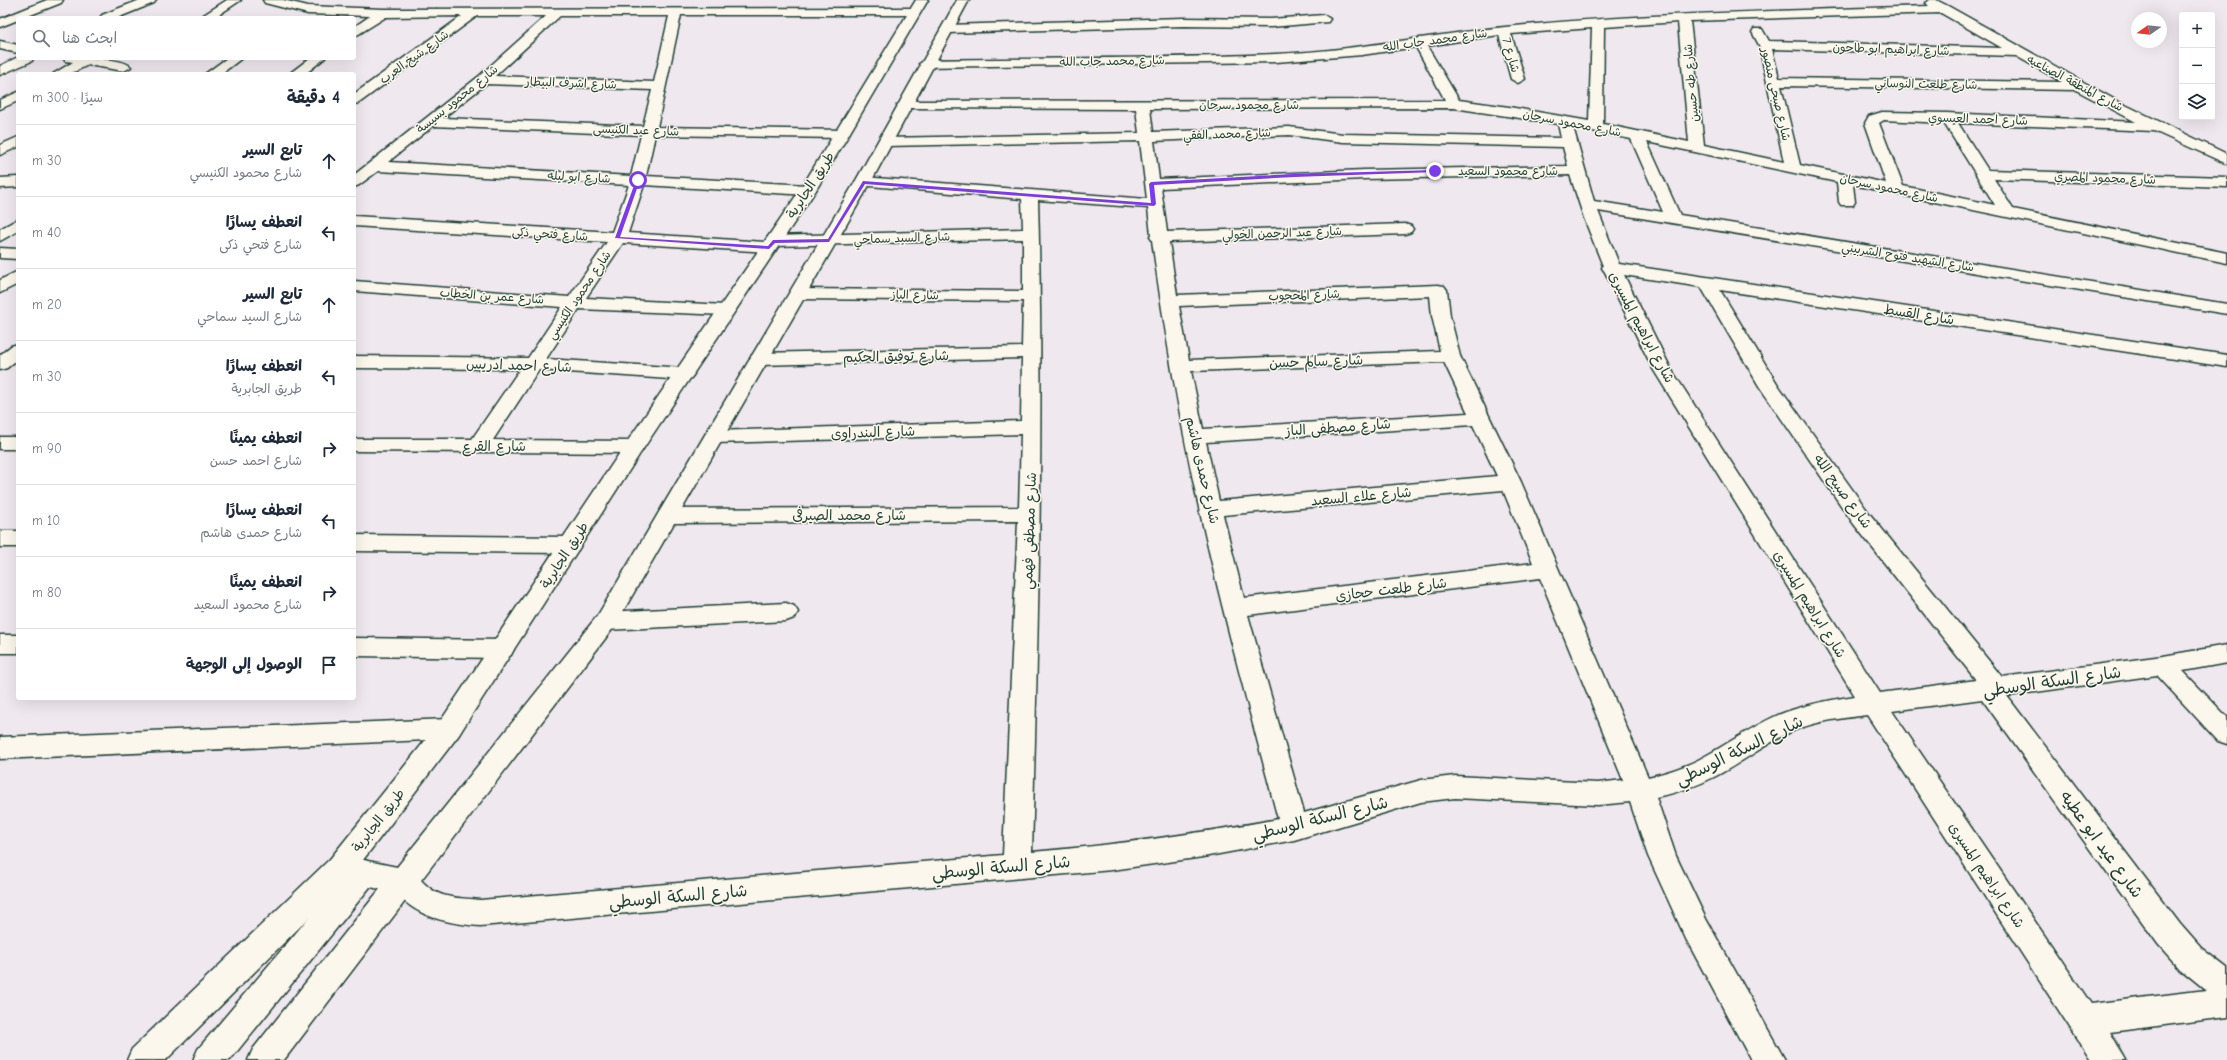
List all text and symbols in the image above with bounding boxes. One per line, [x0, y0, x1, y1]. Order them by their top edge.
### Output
north arrow [2131, 12, 2167, 48]
map controls [2179, 12, 2215, 120]
button: + [2179, 12, 2215, 48]
search box [16, 16, 356, 60]
street label: شارع محمد جاب الله [1382, 26, 1488, 56]
icon: search [30, 27, 52, 49]
street label: شارع شيخ العرب [377, 27, 452, 88]
text: ابحث هنا [62, 29, 117, 47]
street label: شارع 7 [1497, 36, 1523, 75]
street label: شارع ابراهيم ابو طاحون [1832, 40, 1950, 60]
street label: شارع طه حسين [1681, 43, 1703, 122]
street label: شارع صبحى منصور [1756, 45, 1794, 142]
button: − [2179, 48, 2215, 84]
street label: شارع المنطقة الصناعيه [2024, 52, 2126, 116]
street label: شارع محمد جاب الله [1059, 53, 1165, 71]
street label: شارع محمود بسيسة [413, 62, 502, 138]
street label: شارع اشرف البيطار [524, 74, 617, 94]
street label: شارع طلعت النوساني [1874, 76, 1978, 96]
button: layers [2179, 84, 2215, 120]
text: 4 دقيقة [287, 88, 340, 107]
text: سيرًا · 300 m [32, 90, 103, 105]
street label: شارع محمود سرحان [1199, 98, 1299, 114]
street label: شارع محمود سرحان [1521, 107, 1622, 141]
street label: شارع احمد العيسوي [1928, 110, 2028, 130]
street label: شارع عيد الكنيسى [593, 122, 679, 140]
street label: شارع محمد الفقي [1183, 125, 1271, 147]
text: تابع السير [243, 141, 302, 159]
street label: طريق الجابرية [783, 149, 838, 222]
icon: ahead [318, 150, 340, 172]
text: 30 m [32, 153, 62, 168]
route end [1426, 162, 1444, 180]
street label: شارع محمود السعيد [1458, 164, 1558, 180]
text: شارع محمود الكنيسي [190, 165, 302, 180]
street label: شارع ابو ليله [547, 168, 611, 188]
street label: شارع محمود المصري [2054, 169, 2156, 189]
route start [629, 171, 647, 189]
street label: شارع محمود سرحان [1838, 171, 1939, 207]
text: انعطف يسارًا [226, 213, 302, 231]
icon: left [318, 222, 340, 244]
street label: شارع فتحي ذكى [511, 224, 589, 248]
street label: شارع عبد الرحمن الخولي [1222, 224, 1342, 246]
text: 40 m [32, 225, 61, 240]
street label: شارع السيد سماحي [853, 229, 951, 251]
text: شارع فتحي ذكى [219, 237, 302, 252]
street label: شارع الشهيد فتوح الشربيني [1840, 240, 1975, 278]
street label: شارع محمود الكنيسي [544, 248, 617, 344]
street label: شارع ابراهيم المسيرى [1603, 269, 1678, 387]
text: تابع السير [243, 285, 302, 303]
street label: شارع عمر بن الخطاب [439, 285, 545, 309]
street label: شارع المحجوب [1268, 287, 1340, 305]
street label: شارع الباز [890, 288, 939, 304]
icon: ahead [318, 294, 340, 316]
text: 20 m [32, 297, 62, 312]
street label: شارع القسط [1882, 300, 1956, 329]
text: شارع السيد سماحي [197, 309, 302, 324]
street label: شارع توفيق الحكيم [843, 347, 949, 368]
street label: شارع سالم حسن [1269, 351, 1363, 374]
street label: شارع احمد ادريس [466, 355, 572, 377]
text: انعطف يسارًا [226, 357, 302, 375]
icon: left [318, 366, 340, 388]
text: 30 m [32, 369, 62, 384]
text: طريق الجابرية [231, 381, 302, 396]
street label: شارع حمدى هاشم [1180, 415, 1223, 526]
street label: شارع مصطفى الباز [1284, 415, 1391, 441]
street label: شارع البندراوى [831, 423, 915, 443]
text: انعطف يمينًا [230, 429, 302, 447]
icon: right [318, 438, 340, 460]
street label: شارع القرع [462, 438, 526, 457]
text: 90 m [32, 441, 62, 456]
street label: شارع صبيح الله [1809, 451, 1875, 532]
text: شارع احمد حسن [210, 453, 302, 468]
street label: شارع مصطفى فهمي [1019, 472, 1044, 590]
street label: شارع علاء السعيد [1310, 484, 1412, 510]
text: انعطف يسارًا [226, 501, 302, 519]
street label: شارع محمد الصيرفى [792, 506, 906, 525]
icon: left [318, 510, 340, 532]
text: 10 m [32, 513, 60, 528]
street label: طريق الجابرية [537, 519, 592, 592]
text: شارع حمدى هاشم [200, 525, 302, 540]
street label: شارع ابراهيم المسيرى [1768, 547, 1850, 662]
text: انعطف يمينًا [230, 573, 302, 591]
street label: شارع طلعت حجازى [1334, 574, 1448, 606]
icon: right [318, 582, 340, 604]
text: 80 m [32, 585, 62, 600]
text: شارع محمود السعيد [194, 597, 302, 612]
icon: arrive [318, 654, 340, 676]
text: الوصول إلى الوجهة [186, 655, 302, 673]
street label: شارع السكة الوسطي [1982, 662, 2123, 706]
street label: شارع السكة الوسطي [1672, 711, 1808, 794]
street label: طريق الجابرية [348, 785, 408, 855]
street label: شارع عيد ابو عطيه [2055, 787, 2147, 903]
street label: شارع السكة الوسطي [1250, 792, 1391, 849]
street label: شارع ابراهيم المسيرى [1943, 819, 2028, 932]
street label: شارع السكة الوسطي [931, 852, 1072, 888]
street label: شارع السكة الوسطي [608, 881, 749, 917]

